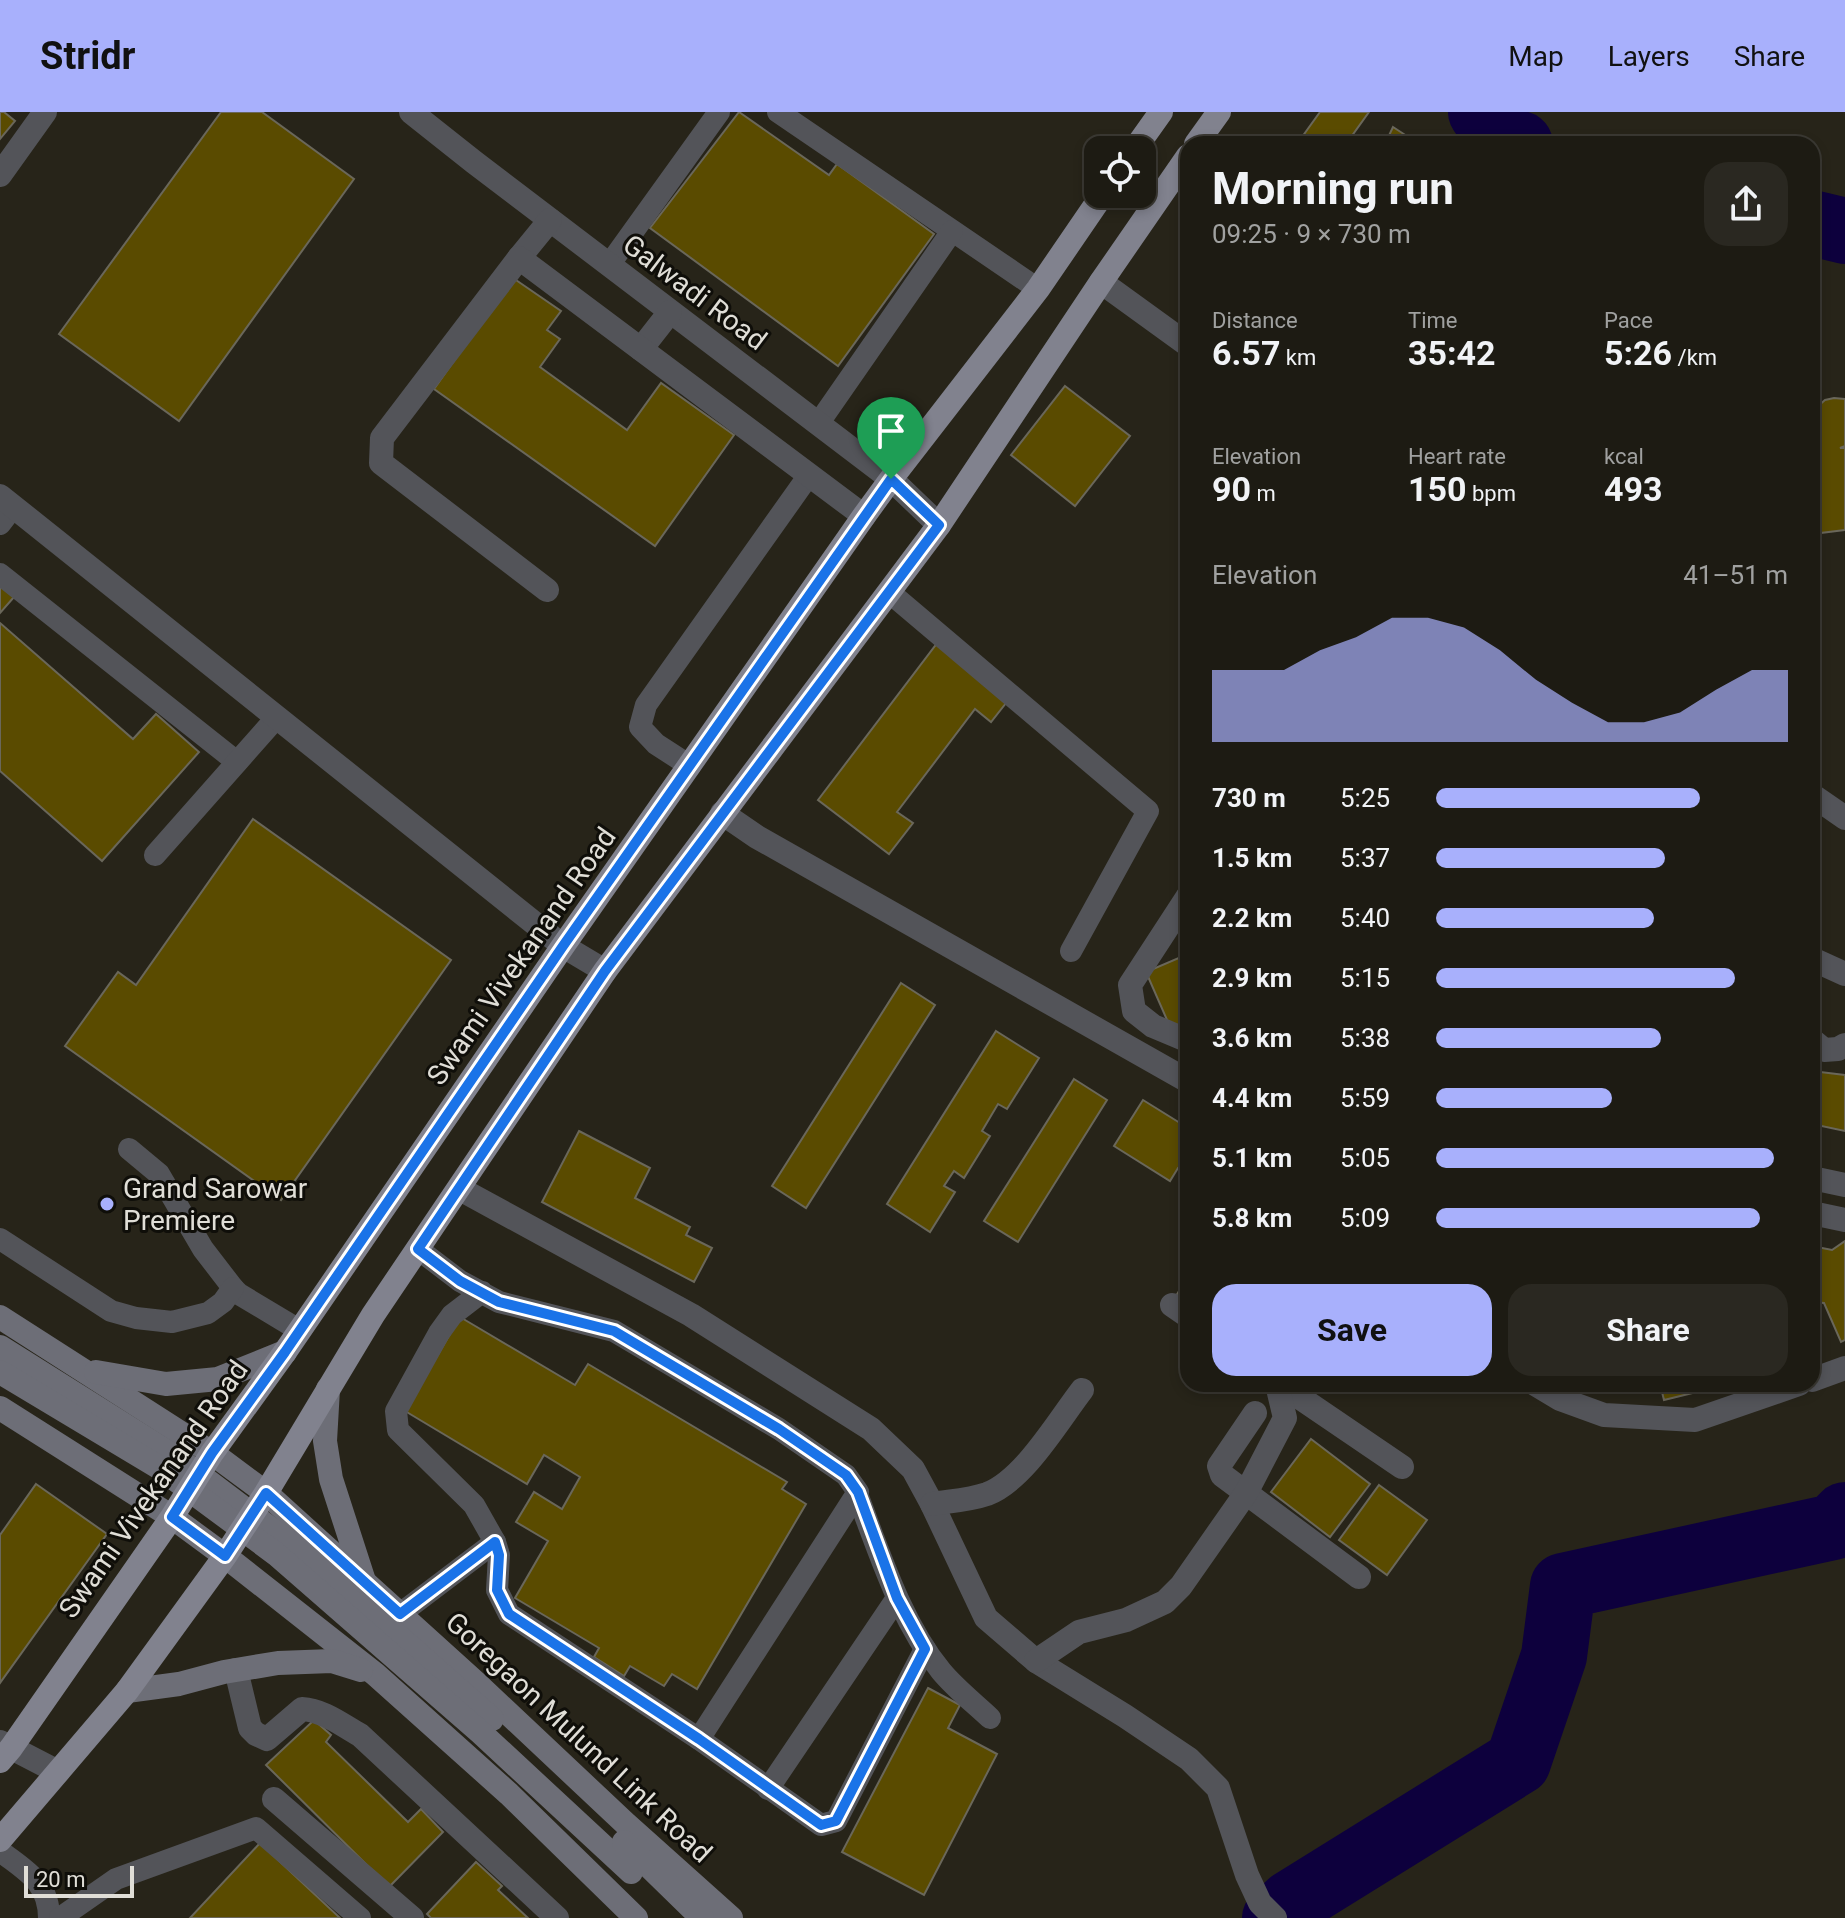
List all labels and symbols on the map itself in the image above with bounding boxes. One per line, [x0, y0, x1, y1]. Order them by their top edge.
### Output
street label: Galwadi Road [616, 228, 773, 357]
pin [857, 397, 925, 479]
street label: Swami Vivekanand Road [420, 821, 623, 1091]
place label: Grand Sarowar Premiere [123, 1172, 308, 1237]
marker: Grand Sarowar Premiere [98, 1195, 116, 1213]
street label: Swami Vivekanand Road [52, 1354, 255, 1624]
street label: Goregaon Mulund Link Road [439, 1605, 718, 1869]
scale bar [24, 1862, 134, 1898]

